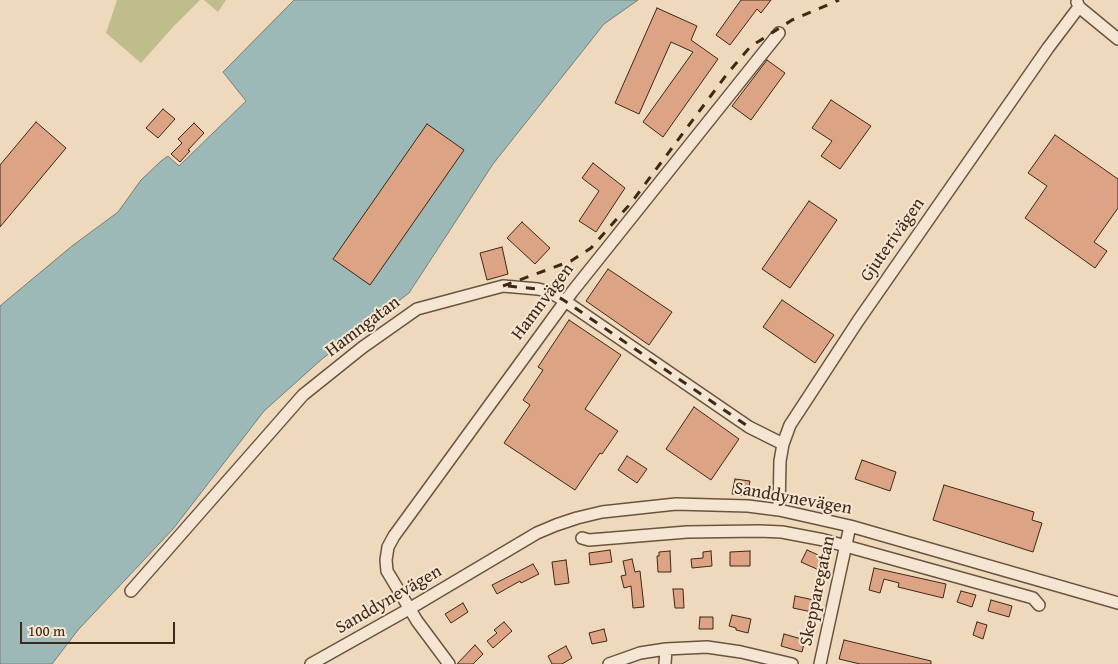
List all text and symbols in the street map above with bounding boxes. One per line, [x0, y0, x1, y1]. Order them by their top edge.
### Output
street label: Gjuterivägen [856, 194, 930, 286]
street label: Hamnvägen [507, 259, 579, 345]
street label: Hamngatan [321, 292, 405, 362]
street label: Sanddynevägen [732, 478, 854, 520]
street label: Skepparegatan [796, 534, 840, 648]
street label: Sanddynevägen [332, 561, 446, 639]
scale bar [22, 612, 178, 644]
text: 100 m [28, 620, 65, 641]

